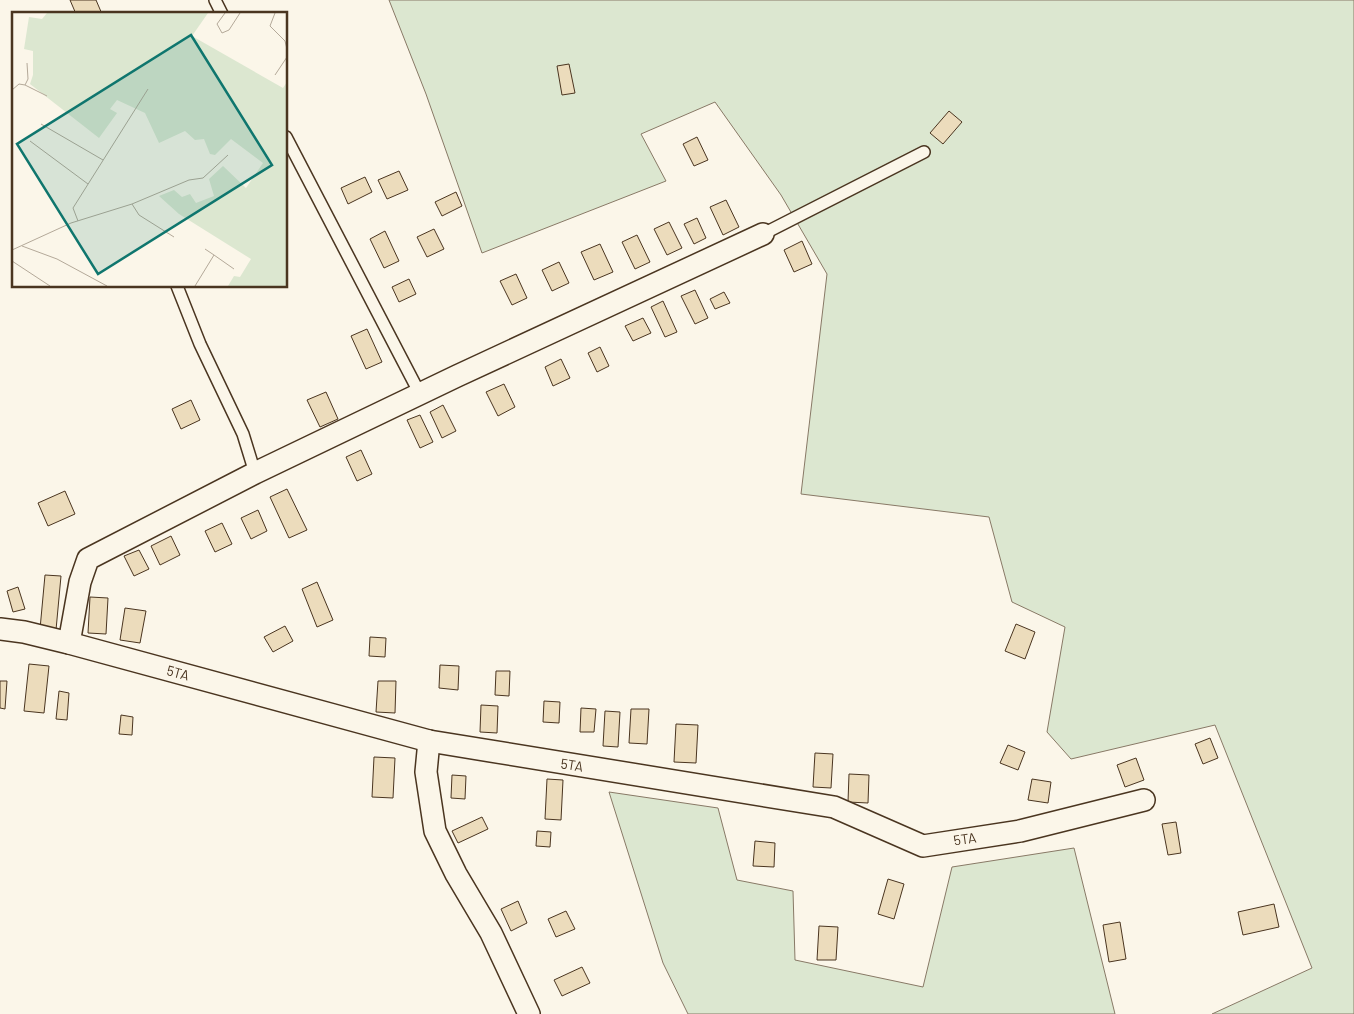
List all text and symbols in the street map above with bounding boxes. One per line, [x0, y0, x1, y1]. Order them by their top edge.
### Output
inset map [12, 12, 288, 288]
street label: 5TA [165, 661, 192, 684]
street label: 5TA [559, 754, 585, 775]
street label: 5TA [952, 828, 978, 849]

